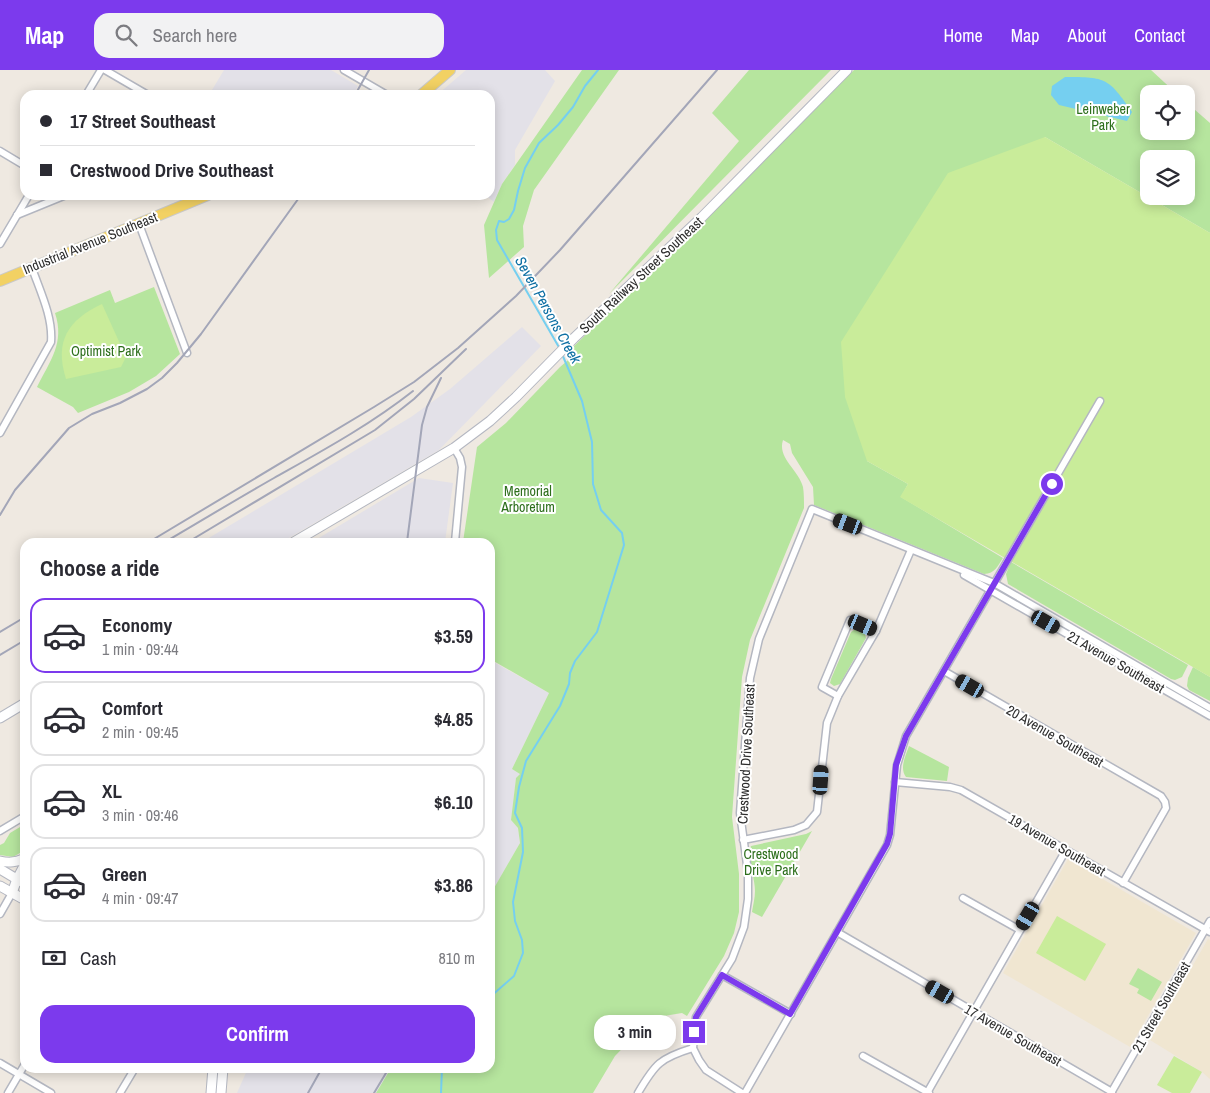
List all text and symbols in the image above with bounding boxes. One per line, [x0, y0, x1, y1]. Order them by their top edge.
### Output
search box [94, 13, 444, 58]
text: Map [25, 19, 64, 51]
icon: search [112, 21, 140, 49]
text: Search here [152, 22, 237, 48]
text: Home [943, 23, 983, 48]
text: Map [1011, 23, 1040, 48]
text: About [1068, 23, 1106, 48]
text: Contact [1134, 23, 1185, 48]
map controls [1140, 85, 1195, 205]
button: locate [1140, 85, 1195, 140]
park label: Leinweber Park [1076, 100, 1130, 134]
text: 17 Street Southeast [70, 108, 215, 134]
button: layers [1140, 150, 1195, 205]
text: Crestwood Drive Southeast [70, 157, 273, 183]
street label: Industrial Avenue Southeast [20, 208, 160, 278]
street label: South Railway Street Southeast [575, 213, 707, 337]
water label: Seven Persons Creek [510, 252, 587, 368]
park label: Optimist Park [71, 342, 141, 360]
route start [1041, 473, 1063, 495]
park label: Memorial Arboretum [500, 482, 555, 516]
car [831, 512, 864, 536]
text: Choose a ride [40, 553, 159, 583]
car [1029, 608, 1062, 636]
text: Economy [102, 612, 172, 638]
car [846, 612, 879, 638]
icon: car [42, 613, 87, 658]
text: $3.59 [434, 623, 473, 649]
street label: 21 Avenue Southeast [1064, 627, 1168, 697]
text: 1 min · 09:44 [102, 638, 179, 660]
car [953, 672, 986, 700]
street label: Crestwood Drive Southeast [733, 683, 759, 825]
text: Comfort [102, 695, 163, 721]
icon: car [42, 696, 87, 741]
street label: 20 Avenue Southeast [1003, 701, 1107, 771]
text: $4.85 [434, 706, 473, 732]
text: 2 min · 09:45 [102, 721, 179, 743]
car [812, 765, 829, 795]
text: XL [102, 778, 122, 804]
icon: car [42, 779, 87, 824]
text: $6.10 [434, 789, 473, 815]
text: 3 min · 09:46 [102, 804, 179, 826]
street label: 19 Avenue Southeast [1005, 810, 1109, 880]
park label: Crestwood Drive Park [744, 845, 798, 879]
text: Green [102, 861, 147, 887]
icon: car [42, 862, 87, 907]
text: $3.86 [434, 872, 473, 898]
text: 4 min · 09:47 [102, 887, 179, 909]
car [1014, 899, 1041, 933]
icon: cash [40, 944, 68, 972]
text: Cash [80, 945, 116, 971]
text: 810 m [439, 947, 475, 969]
street label: 21 Street Southeast [1128, 959, 1194, 1055]
car [923, 978, 956, 1006]
street label: 17 Avenue Southeast [961, 1000, 1065, 1070]
button: Confirm [40, 1005, 475, 1063]
callout: 3 min [594, 1014, 676, 1050]
text: 3 min [618, 1021, 652, 1043]
route end [683, 1021, 705, 1043]

